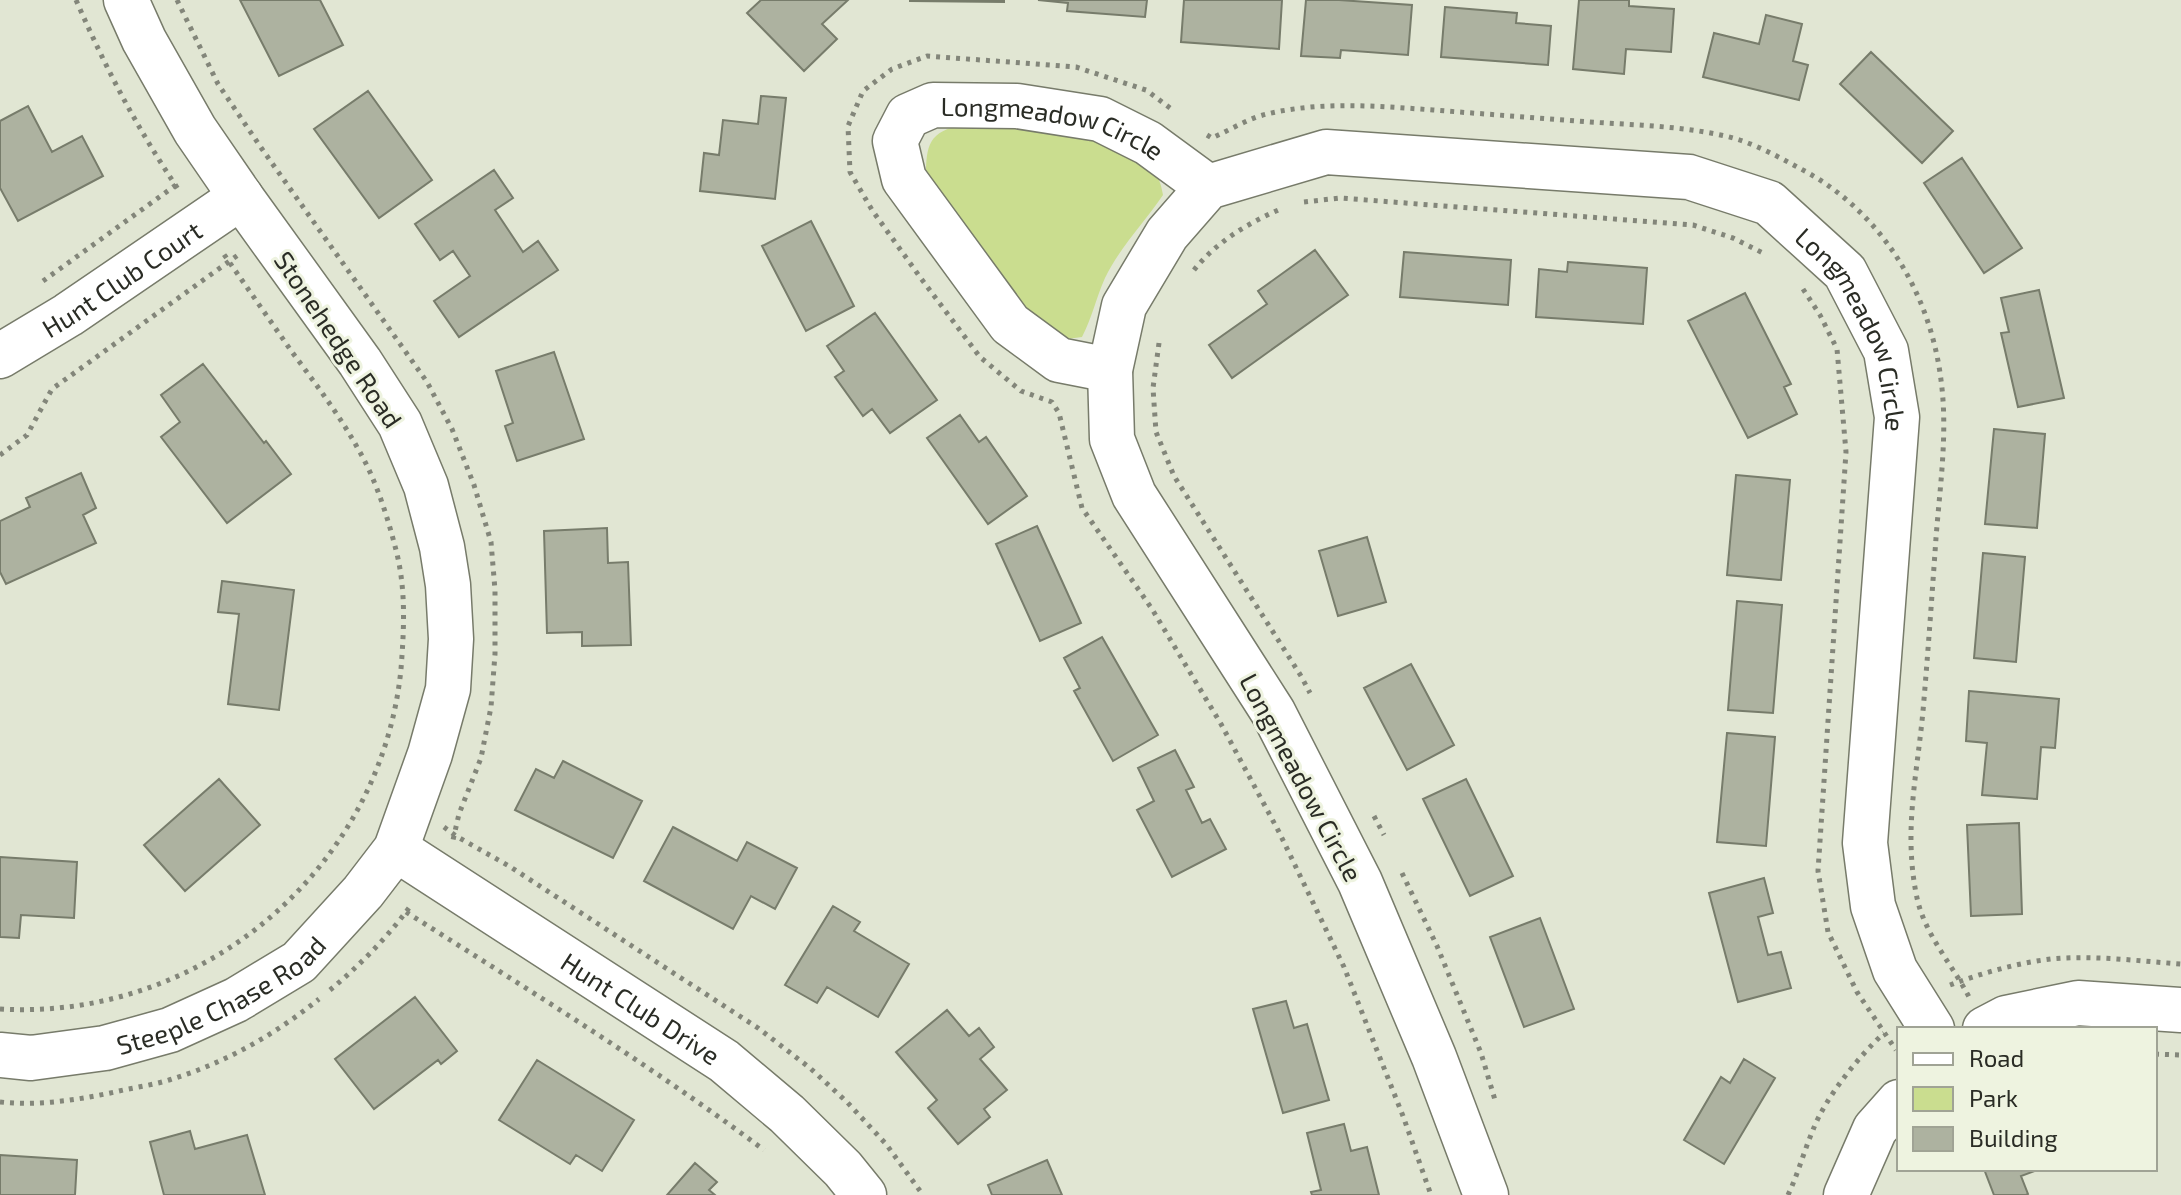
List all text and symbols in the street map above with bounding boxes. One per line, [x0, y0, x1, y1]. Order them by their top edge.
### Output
street label: Longmeadow Circle [940, 90, 1171, 165]
street label: Hunt Club Court [36, 213, 207, 343]
street label: Longmeadow Circle [1790, 220, 1912, 433]
street label: Stonehedge Road [269, 245, 409, 433]
street label: Longmeadow Circle [1234, 668, 1370, 886]
street label: Steeple Chase Road [113, 929, 331, 1060]
street label: Hunt Club Drive [556, 945, 726, 1070]
legend [1897, 1027, 2157, 1171]
text: Road [1969, 1043, 2024, 1072]
text: Park [1969, 1083, 2018, 1112]
text: Building [1969, 1123, 2058, 1152]

